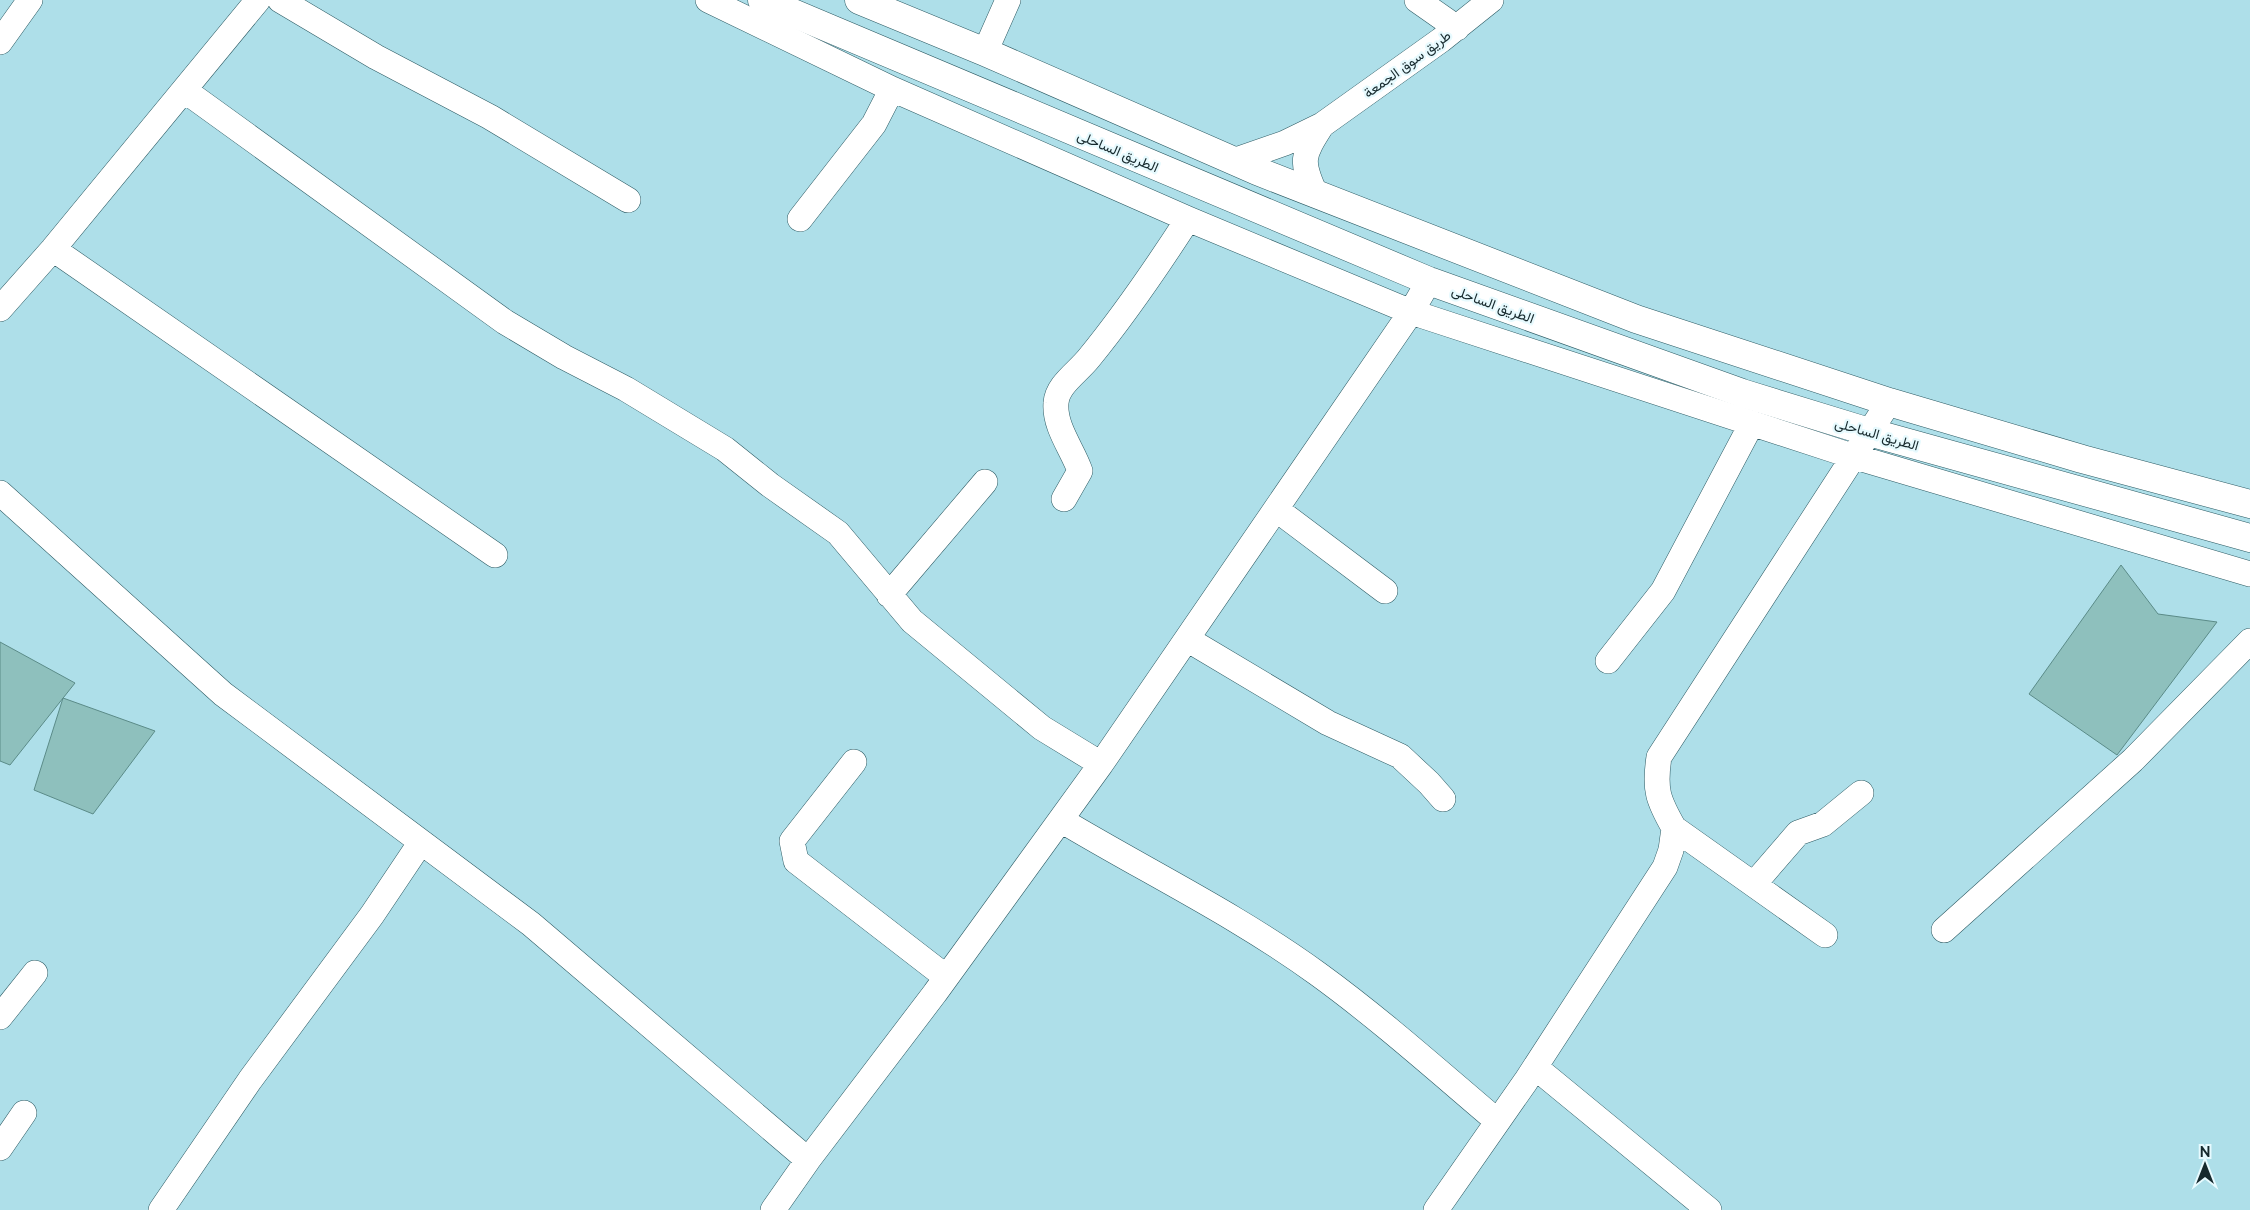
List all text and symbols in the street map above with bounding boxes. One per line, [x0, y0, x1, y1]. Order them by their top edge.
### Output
street label: طريق سوق الجمعة [1360, 27, 1454, 102]
street label: الطريق الساحلى [1075, 127, 1161, 176]
street label: الطريق الساحلى [1449, 282, 1536, 327]
street label: الطريق الساحلى [1833, 414, 1921, 455]
north arrow [2180, 1140, 2230, 1190]
text: N [2200, 1144, 2210, 1160]

